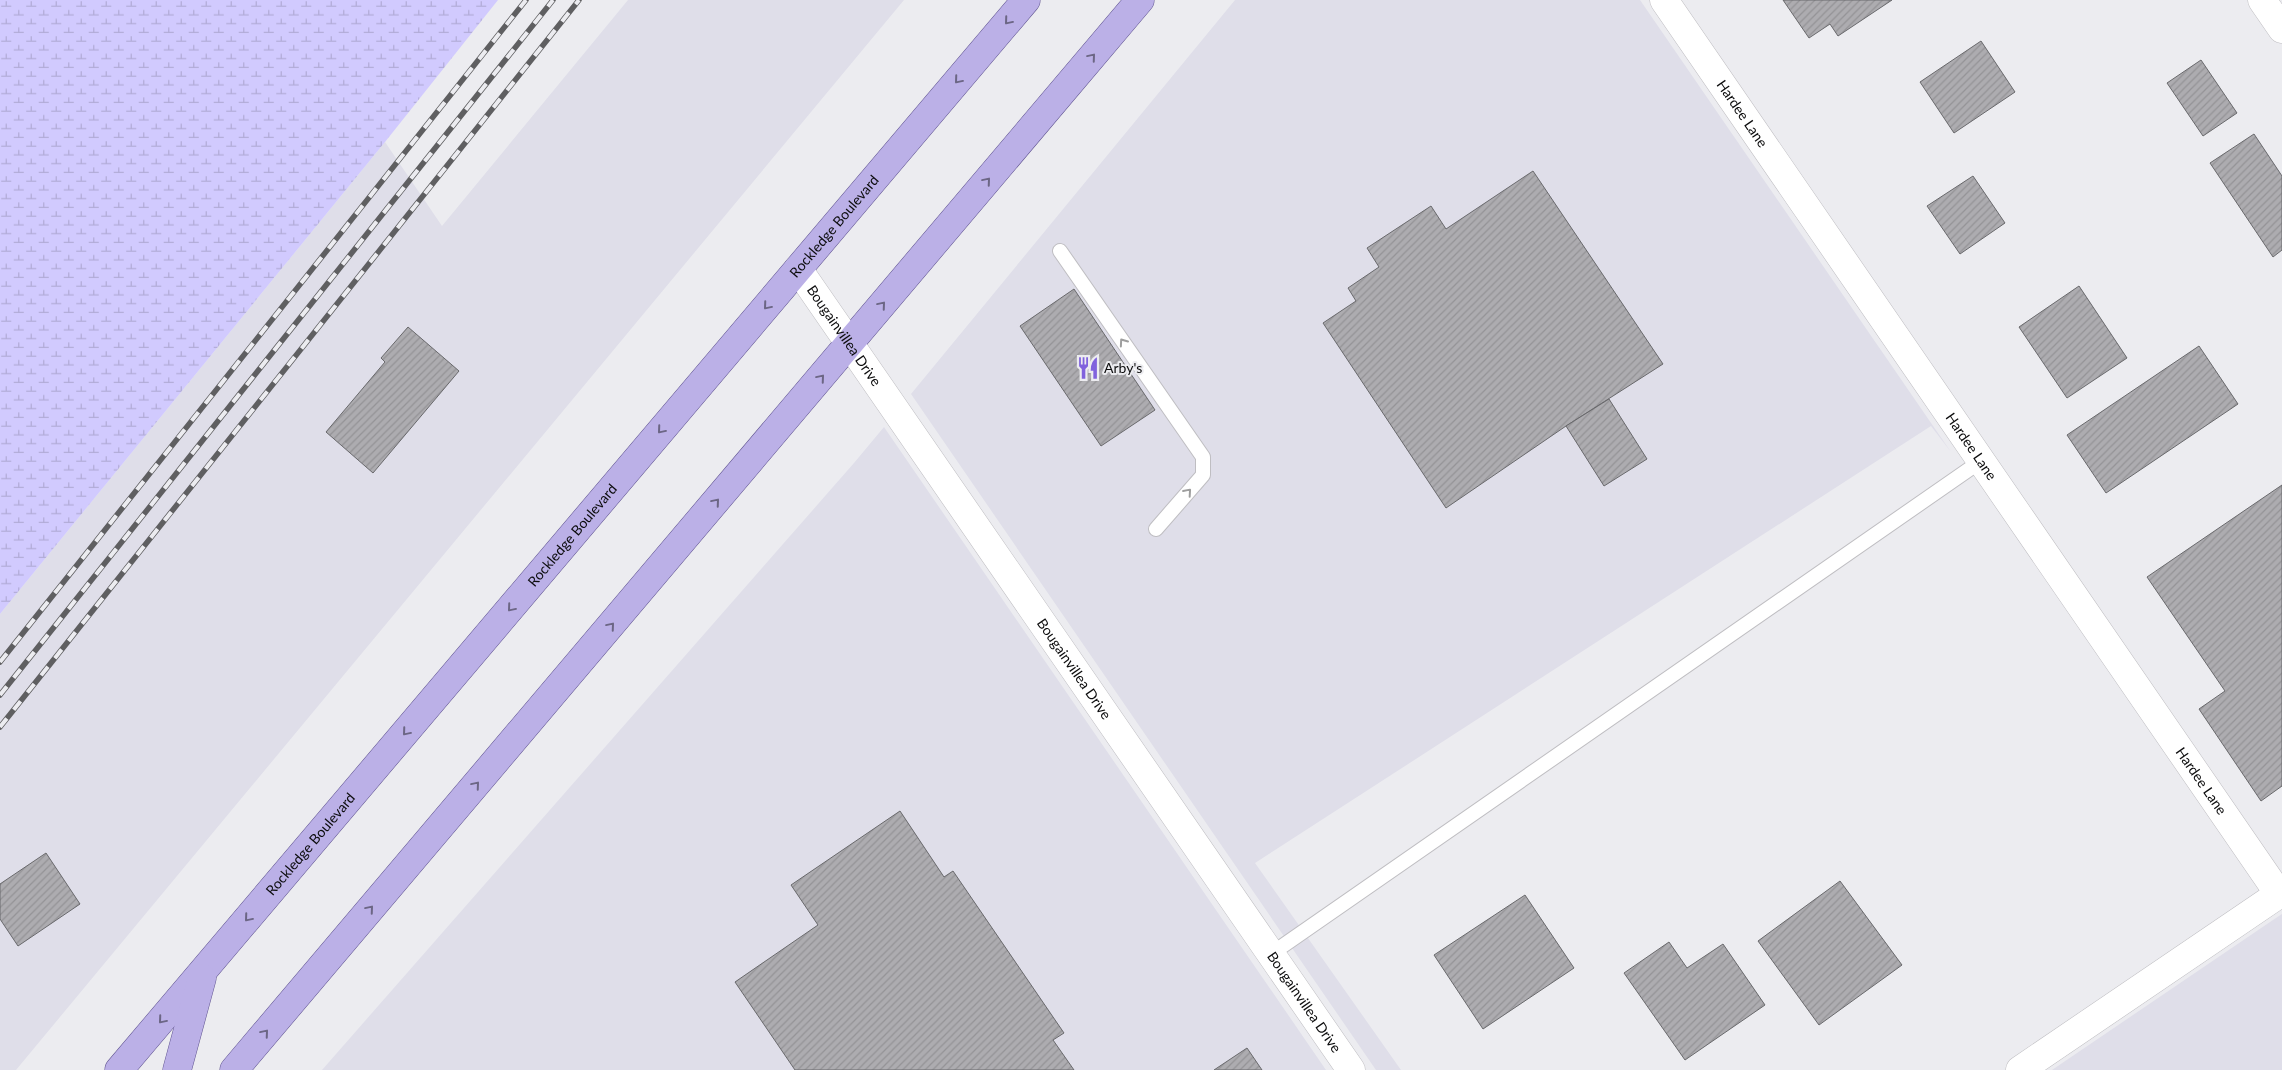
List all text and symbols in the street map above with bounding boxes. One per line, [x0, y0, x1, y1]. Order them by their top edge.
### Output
one-way arrow [1005, 16, 1014, 25]
one-way arrow [1086, 54, 1094, 63]
one-way arrow [956, 74, 964, 83]
street label: Hardee Lane [1714, 76, 1772, 150]
street label: Rockledge Boulevard [786, 171, 882, 281]
one-way arrow [981, 178, 989, 187]
street label: Bougainvillea Drive [804, 282, 885, 389]
one-way arrow [764, 300, 772, 309]
one-way arrow [876, 302, 884, 311]
one-way arrow [1120, 338, 1129, 348]
restaurant icon: Arby's [1075, 355, 1101, 381]
place label: Arby's [1104, 359, 1142, 376]
one-way arrow [815, 374, 824, 383]
street label: Hardee Lane [1943, 409, 2001, 483]
one-way arrow [659, 424, 667, 433]
street label: Rockledge Boulevard [524, 480, 620, 590]
one-way arrow [1182, 488, 1191, 497]
one-way arrow [710, 498, 719, 507]
one-way arrow [508, 602, 517, 611]
street label: Bougainvillea Drive [1034, 615, 1115, 722]
one-way arrow [605, 622, 614, 631]
one-way arrow [403, 726, 412, 735]
street label: Hardee Lane [2173, 744, 2231, 818]
one-way arrow [470, 782, 478, 791]
street label: Rockledge Boulevard [262, 789, 358, 899]
one-way arrow [365, 905, 374, 914]
one-way arrow [245, 912, 254, 921]
street label: Bougainvillea Drive [1264, 948, 1345, 1056]
one-way arrow [159, 1014, 168, 1023]
one-way arrow [260, 1029, 269, 1038]

